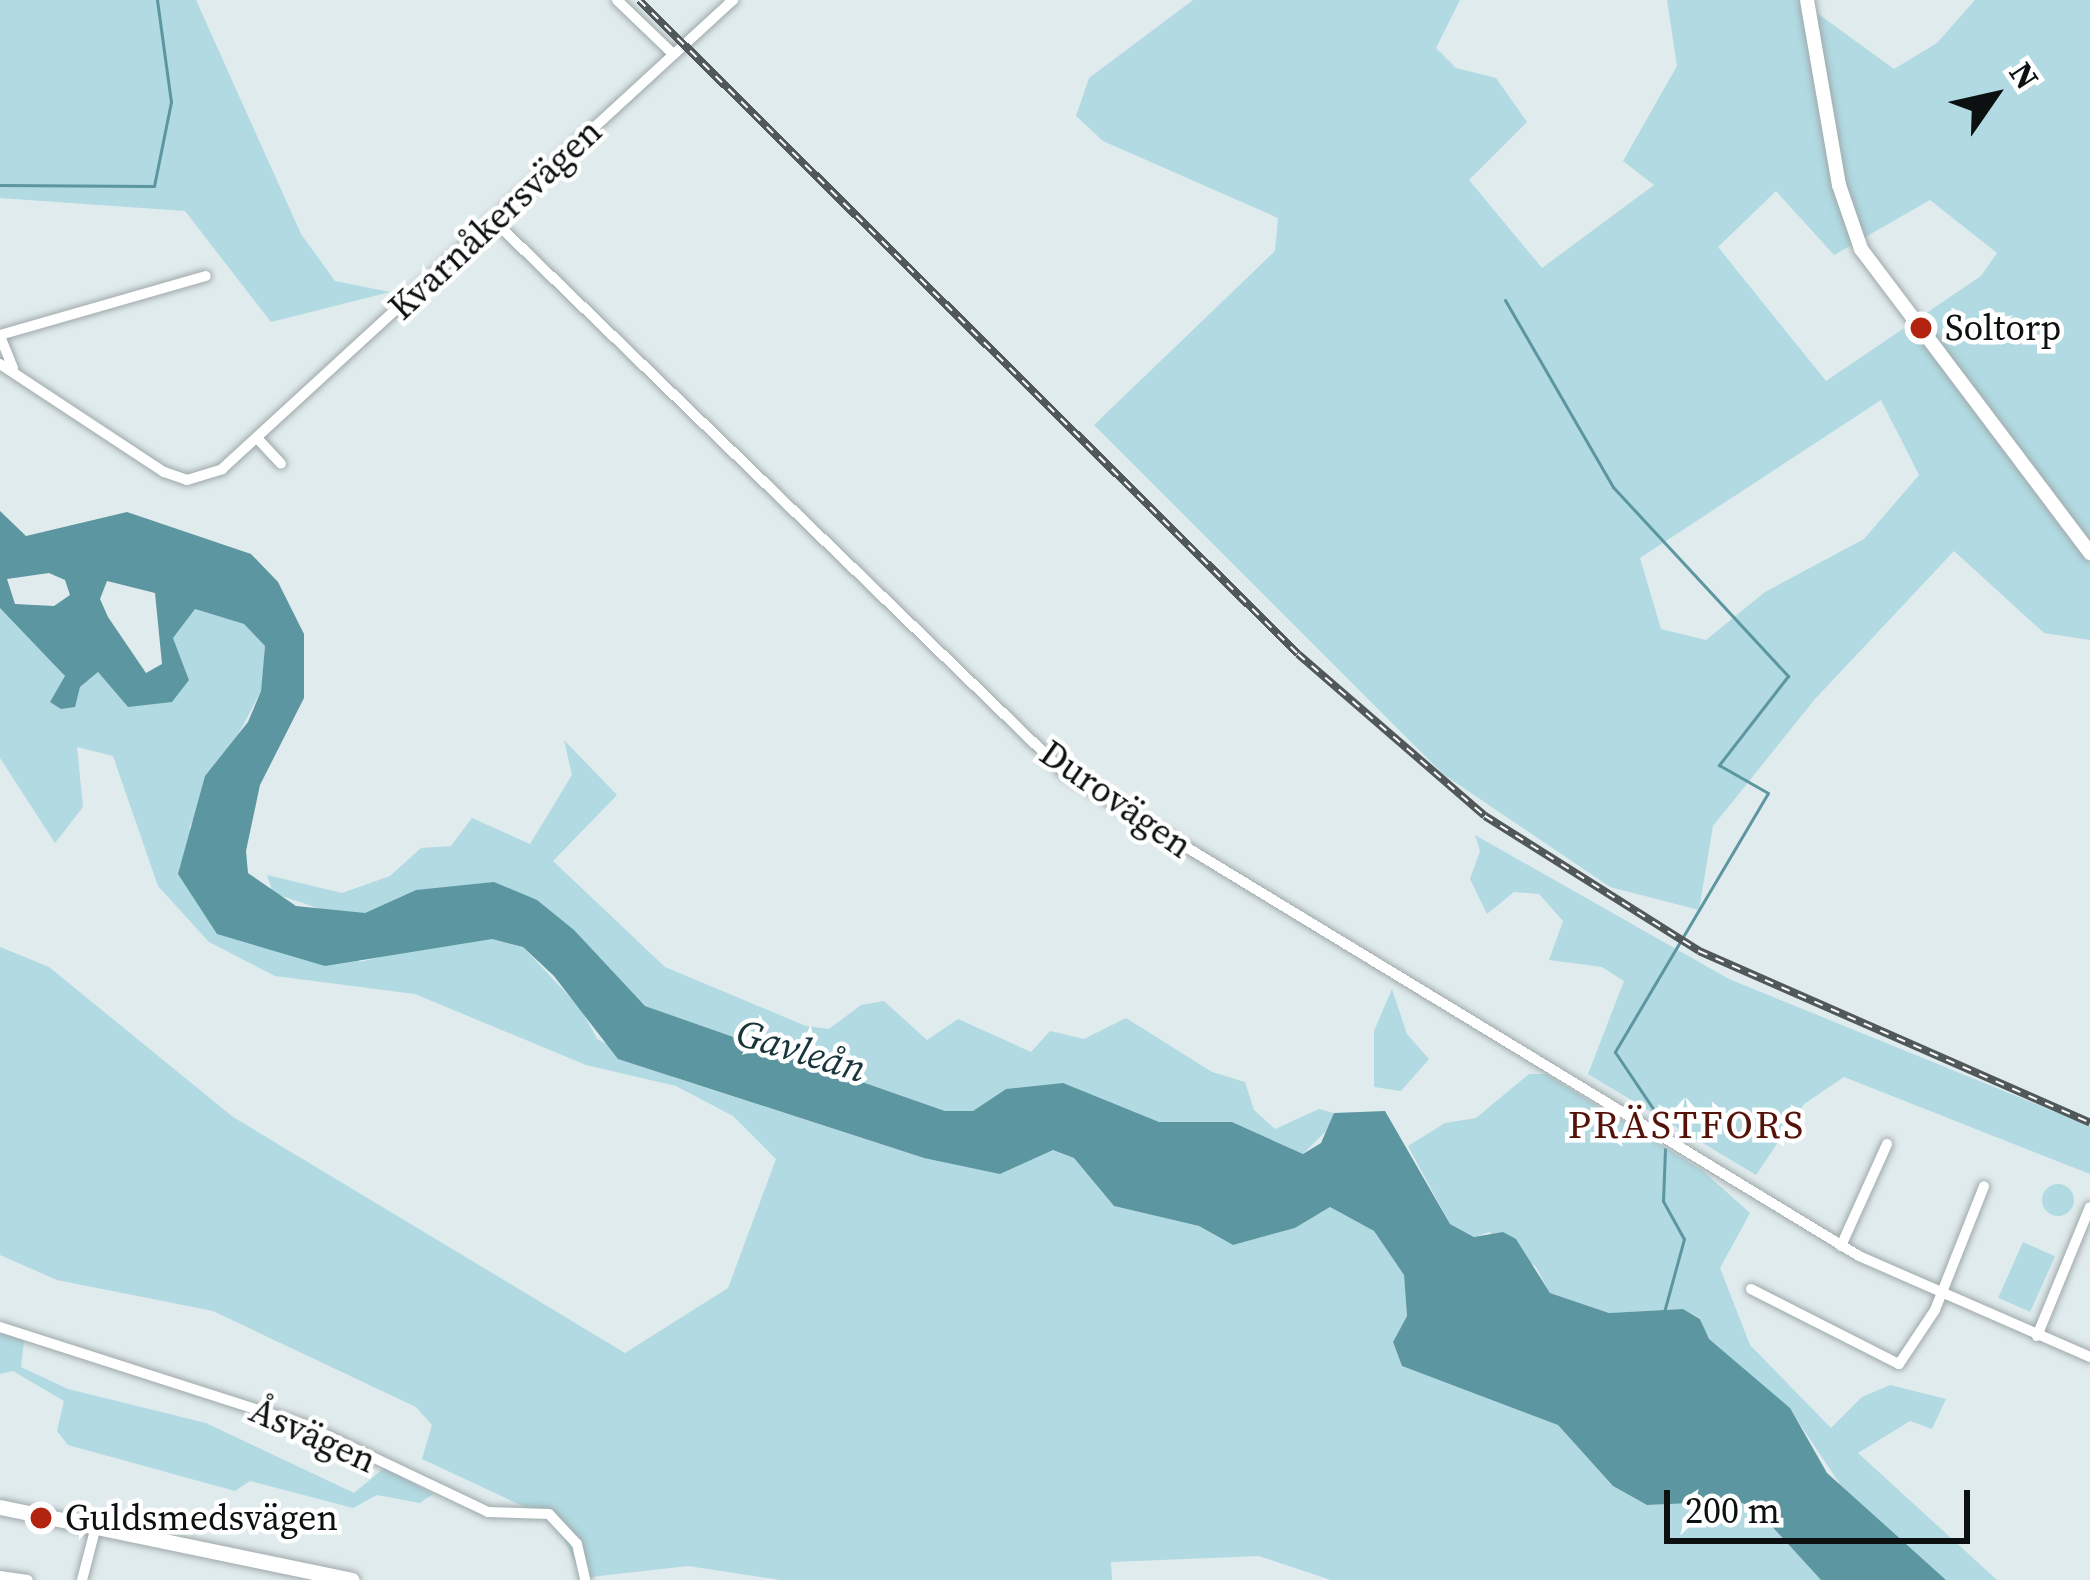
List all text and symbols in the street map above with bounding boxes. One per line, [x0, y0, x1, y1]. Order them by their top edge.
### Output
north arrow [1934, 36, 2054, 156]
text: N [1999, 53, 2050, 98]
street label: Kvarnåkersvägen [380, 109, 610, 329]
place label: Soltorp [1945, 306, 2061, 350]
marker: Soltorp [1908, 315, 1934, 341]
street label: Durovägen [1032, 731, 1200, 867]
water label: Gavleån [731, 1009, 871, 1093]
district label: PRÄSTFORS [1568, 1102, 1806, 1148]
street label: Åsvägen [243, 1388, 383, 1482]
scale bar [1670, 1466, 1976, 1540]
text: 200 m [1685, 1486, 1780, 1535]
place label: Guldsmedsvägen [65, 1496, 338, 1540]
marker: Guldsmedsvägen [28, 1505, 54, 1531]

